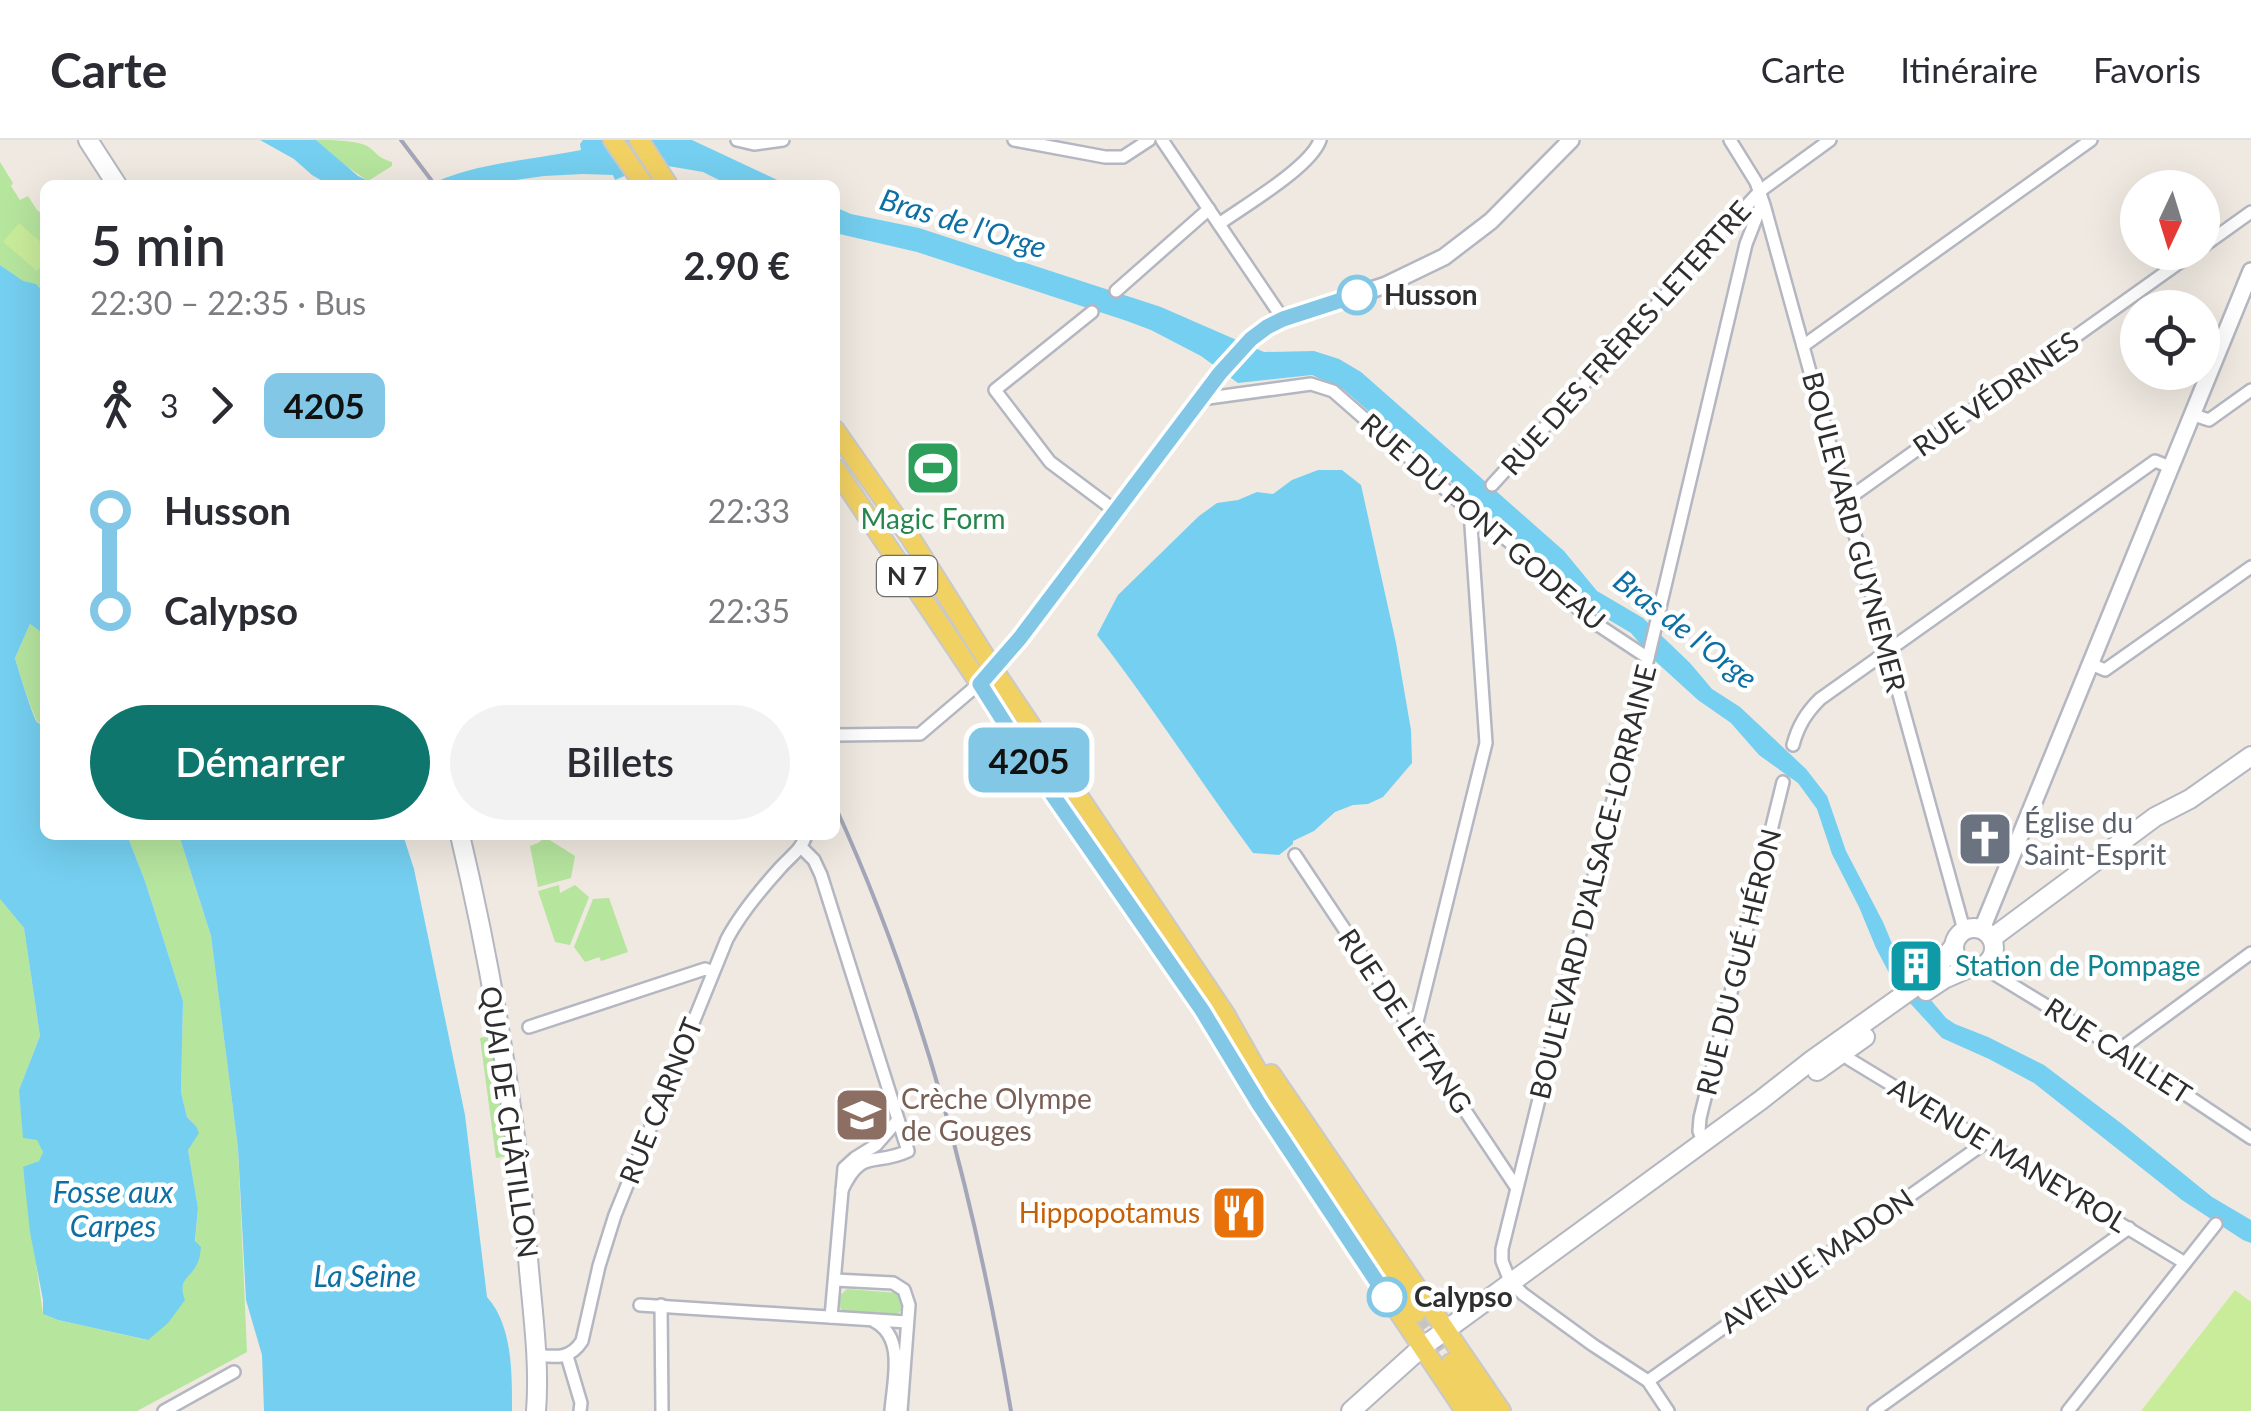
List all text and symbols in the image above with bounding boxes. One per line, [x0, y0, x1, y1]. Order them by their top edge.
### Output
text: Carte [50, 41, 167, 98]
text: Carte [1761, 48, 1845, 90]
text: Itinéraire [1900, 48, 2038, 90]
text: Favoris [2093, 48, 2201, 90]
north arrow [2120, 170, 2220, 270]
map controls [2120, 170, 2220, 390]
water label: Bras de l'Orge [876, 180, 1051, 264]
street label: RUE DES FRÈRES LETERTRE [1493, 193, 1757, 481]
text: 5 min [90, 212, 226, 278]
text: 2.90 € [684, 242, 790, 288]
marker: Husson [1338, 276, 1376, 314]
place label: Husson [1384, 277, 1478, 311]
text: 22:30 – 22:35 · Bus [90, 283, 366, 322]
button: locate [2120, 290, 2220, 390]
street label: RUE VÉDRINES [1906, 323, 2085, 463]
street label: BOULEVARD GUYNEMER [1796, 368, 1914, 696]
icon: walk [90, 378, 145, 433]
icon: forward [194, 378, 249, 433]
text: 4205 [284, 384, 365, 426]
text: 3 [160, 386, 179, 425]
street label: RUE DU PONT GODEAU [1354, 406, 1613, 637]
sports icon: Magic Form [903, 438, 963, 498]
text: Husson [164, 487, 291, 533]
text: 22:33 [708, 491, 790, 530]
place label: Magic Form [860, 501, 1006, 535]
road number: N 7 [877, 556, 937, 596]
water label: Bras de l'Orge [1607, 561, 1765, 696]
text: Calypso [164, 587, 298, 633]
text: 22:35 [708, 591, 790, 630]
street label: BOULEVARD D'ALSACE-LORRAINE [1522, 661, 1663, 1103]
button: Démarrer [90, 705, 430, 820]
button: Billets [450, 705, 790, 820]
line badge: 4205 [959, 728, 1099, 792]
text: 4205 [988, 739, 1070, 781]
place label: Église du Saint-Esprit [2024, 805, 2166, 871]
church icon: Église du Saint-Esprit [1955, 809, 2015, 869]
street label: RUE DU GUÉ HÉRON [1688, 825, 1788, 1099]
street label: RUE DE L'ÉTANG [1332, 922, 1480, 1119]
building icon: Station de Pompage [1886, 936, 1946, 996]
place label: Station de Pompage [1955, 948, 2201, 982]
street label: QUAI DE CHÂTILLON [474, 984, 546, 1260]
street label: RUE CAILLET [2039, 990, 2199, 1111]
street label: RUE CARNOT [611, 1012, 709, 1189]
street label: AVENUE MANEYROL [1883, 1070, 2134, 1239]
place label: Crèche Olympe de Gouges [901, 1081, 1092, 1147]
school or university icon: Crèche Olympe de Gouges [832, 1085, 892, 1145]
water label: Fosse aux Carpes [53, 1173, 173, 1243]
street label: AVENUE MADON [1713, 1181, 1920, 1339]
restaurant icon: Hippopotamus [1209, 1183, 1269, 1243]
place label: Hippopotamus [1019, 1195, 1200, 1229]
water label: La Seine [314, 1257, 416, 1293]
marker: Calypso [1368, 1278, 1406, 1316]
place label: Calypso [1414, 1279, 1513, 1313]

